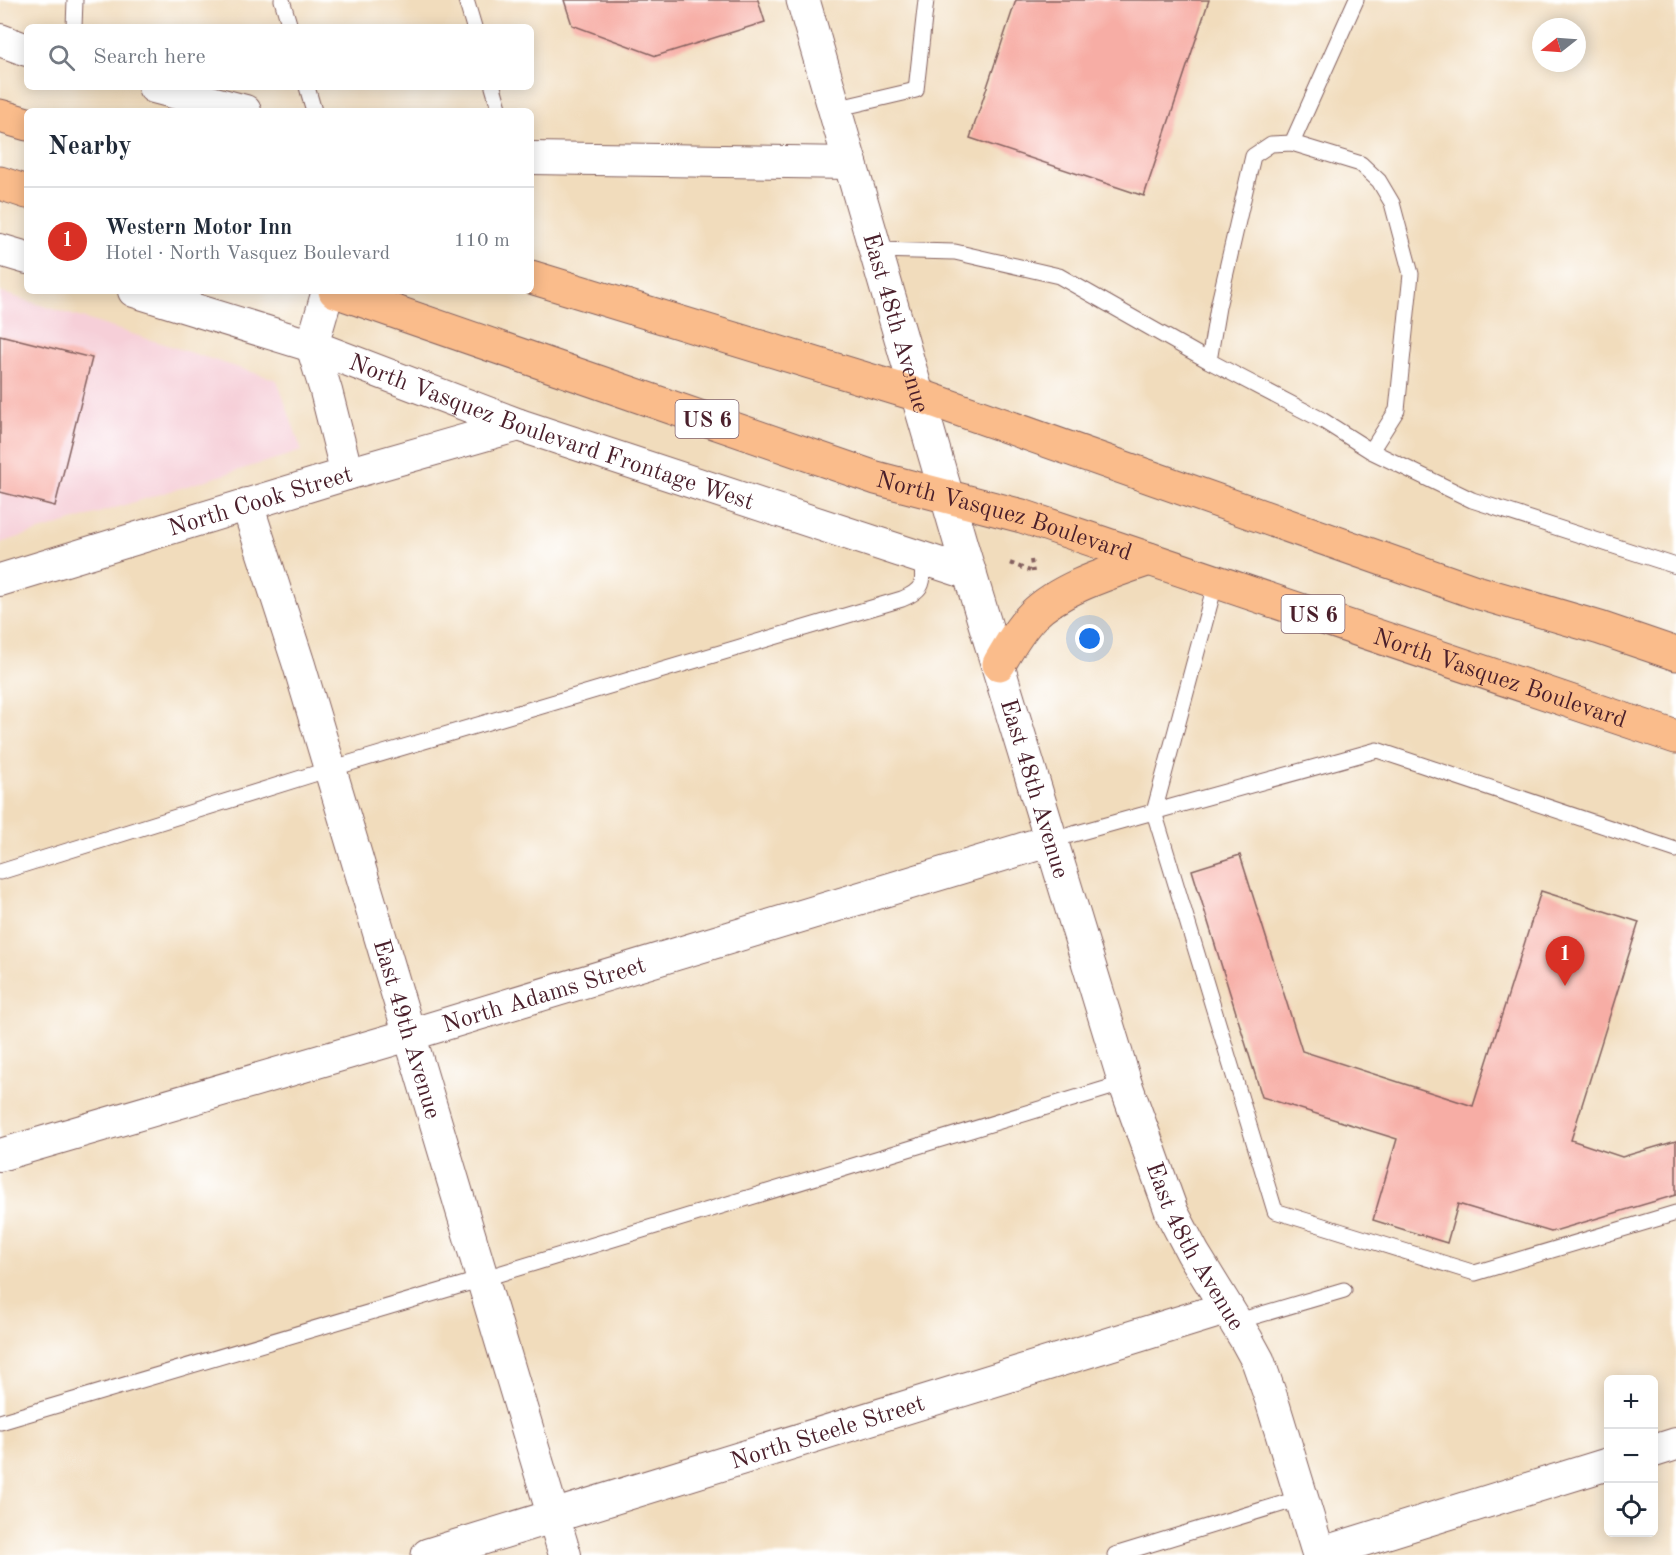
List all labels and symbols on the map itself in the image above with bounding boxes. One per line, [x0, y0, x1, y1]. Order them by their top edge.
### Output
north arrow [1532, 18, 1586, 72]
street label: East 48th Avenue [857, 230, 932, 416]
street label: North Vasquez Boulevard Frontage West [345, 351, 757, 516]
road number: US 6 [676, 400, 738, 438]
street label: North Cook Street [166, 463, 355, 542]
street label: North Vasquez Boulevard [873, 469, 1135, 566]
road number: US 6 [1282, 595, 1344, 633]
your location [1075, 624, 1104, 653]
street label: North Vasquez Boulevard [1370, 626, 1629, 733]
street label: East 48th Avenue [995, 696, 1072, 882]
pin: 1 [1546, 936, 1584, 986]
street label: East 49th Avenue [368, 937, 444, 1122]
street label: North Adams Street [440, 954, 649, 1038]
street label: East 48th Avenue [1141, 1160, 1248, 1335]
street label: North Steele Street [728, 1392, 928, 1475]

